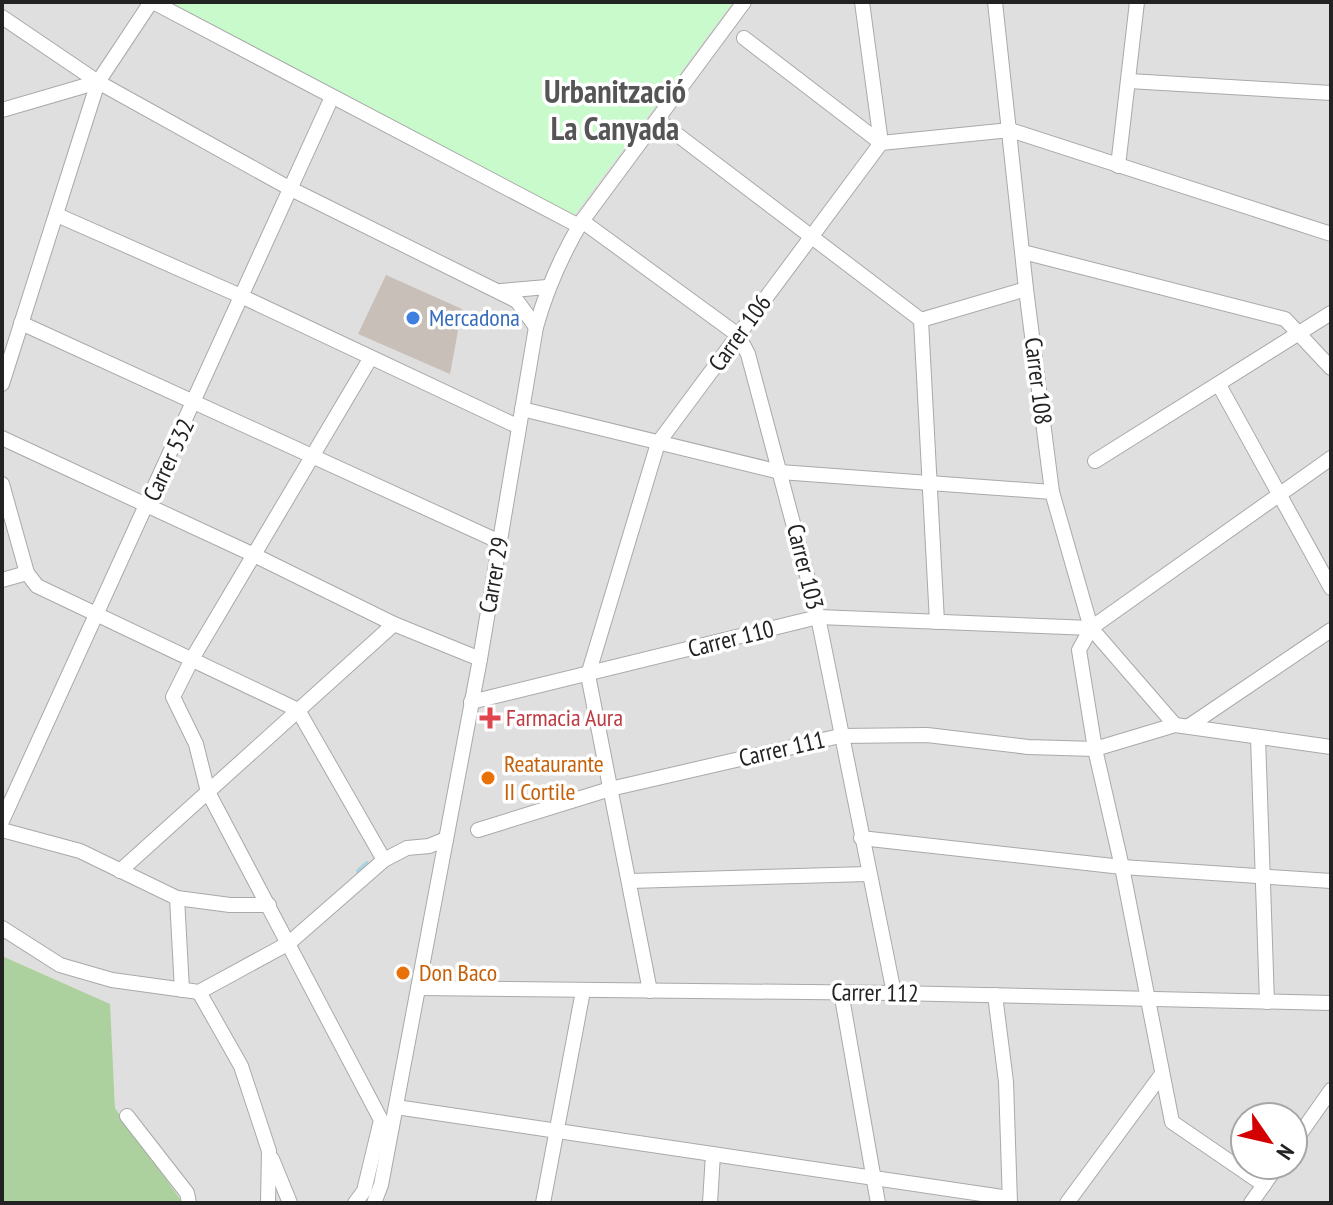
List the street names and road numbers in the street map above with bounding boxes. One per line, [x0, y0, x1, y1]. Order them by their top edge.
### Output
street label: Carrer 106 [701, 288, 778, 377]
street label: Carrer 108 [1018, 336, 1059, 426]
street label: Carrer 532 [136, 414, 201, 506]
street label: Carrer 103 [780, 521, 831, 613]
street label: Carrer 29 [472, 534, 515, 615]
street label: Carrer 110 [685, 613, 777, 664]
street label: Carrer 111 [736, 724, 828, 773]
street label: Carrer 112 [831, 976, 919, 1009]

